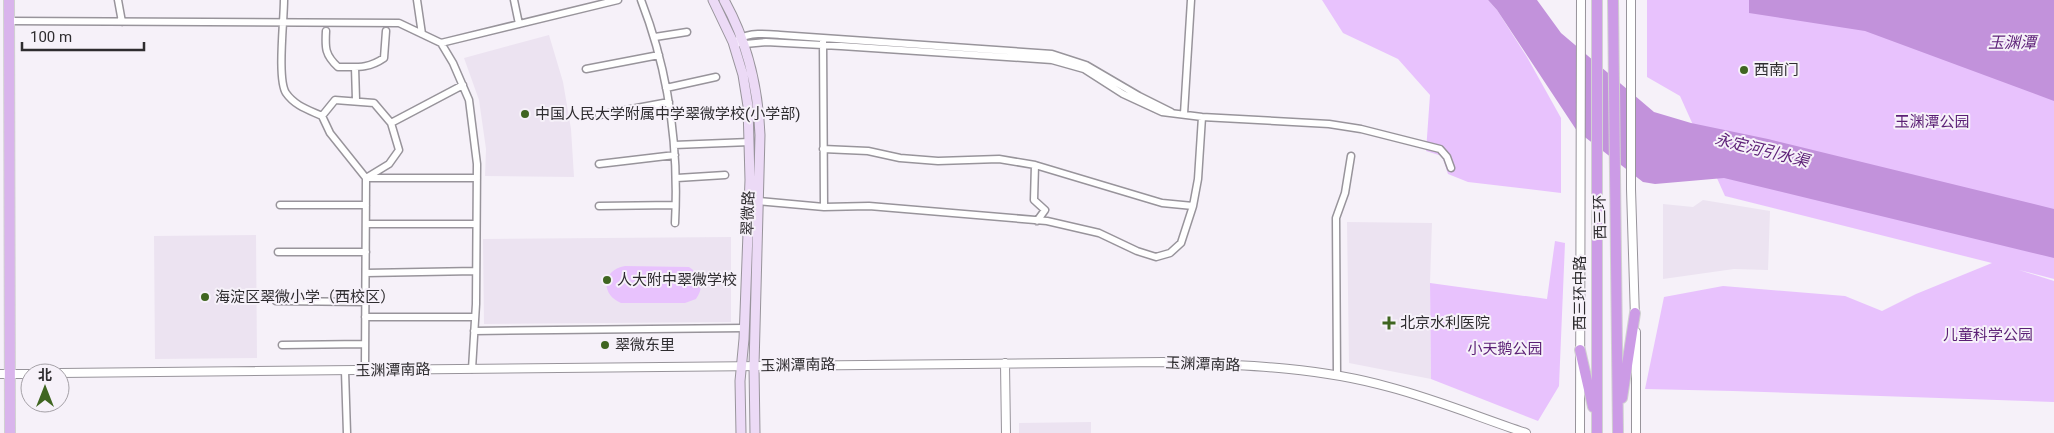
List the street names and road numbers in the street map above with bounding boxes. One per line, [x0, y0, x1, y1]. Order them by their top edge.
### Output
street label: 翠微路 [738, 190, 758, 236]
street label: 西三环 [1591, 194, 1609, 240]
street label: 西三环中路 [1571, 255, 1589, 331]
street label: 玉渊潭南路 [1165, 354, 1241, 374]
street label: 玉渊潭南路 [760, 355, 836, 375]
street label: 玉渊潭南路 [355, 360, 431, 380]

